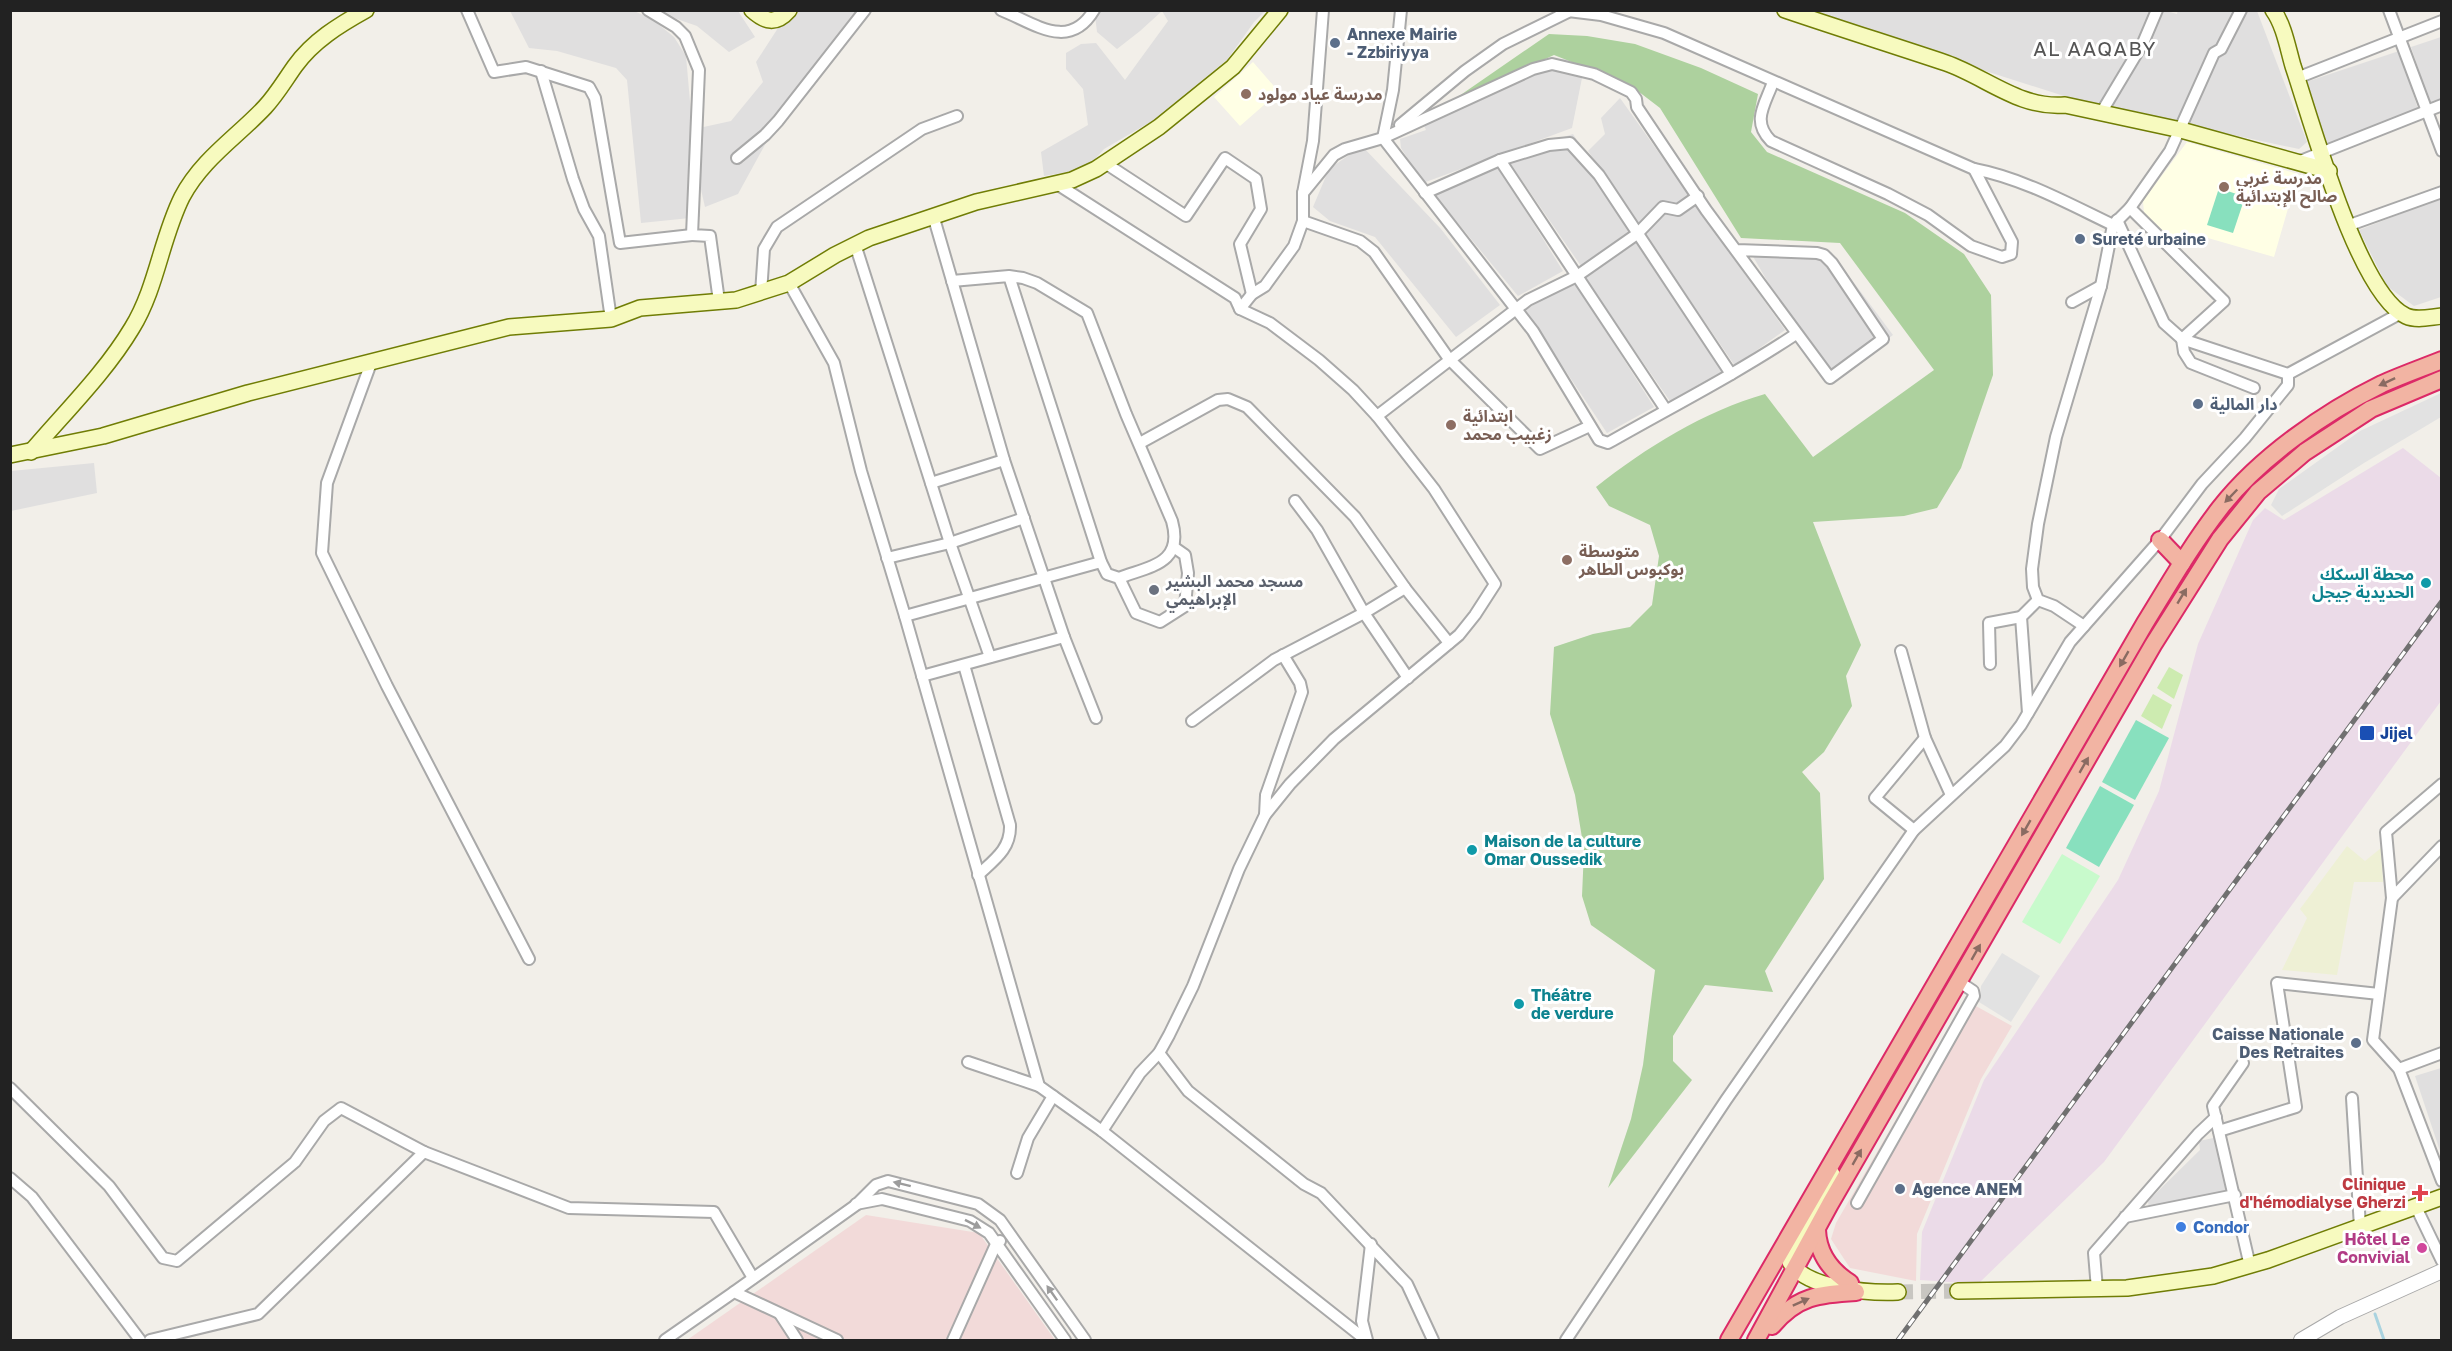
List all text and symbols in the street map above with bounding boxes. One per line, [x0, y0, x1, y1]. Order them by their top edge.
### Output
place label: Annexe Mairie - Zzbiriyya [1347, 24, 1457, 62]
marker: Annexe Mairie - Zzbiriyya [1328, 36, 1342, 50]
district label: AL AAQABY [2033, 36, 2157, 60]
place label: مدرسة عياد مولود [1258, 84, 1383, 104]
marker: مدرسة عياد مولود [1239, 87, 1253, 101]
place label: مدرسة غربي صالح الإبتدائية [2236, 168, 2337, 209]
marker: مدرسة غربي صالح الإبتدائية [2217, 180, 2231, 194]
place label: Sureté urbaine [2092, 229, 2206, 249]
marker: Sureté urbaine [2073, 232, 2087, 246]
one-way arrow [2379, 378, 2396, 387]
place label: دار المالية [2210, 394, 2278, 414]
marker: دار المالية [2191, 397, 2205, 411]
place label: ابتدائية زغبيب محمد [1463, 406, 1552, 444]
marker: ابتدائية زغبيب محمد [1444, 418, 1458, 432]
one-way arrow [2224, 489, 2238, 504]
place label: متوسطة بوكبوس الطاهر [1578, 541, 1684, 579]
marker: متوسطة بوكبوس الطاهر [1560, 553, 1574, 567]
place label: محطة السكك الحديدية جيجل [2312, 564, 2414, 602]
place label: مسجد محمد البشير الإبراهيمي [1165, 571, 1303, 613]
marker: محطة السكك الحديدية جيجل [2419, 576, 2433, 590]
marker: مسجد محمد البشير الإبراهيمي [1147, 583, 1161, 597]
one-way arrow [2177, 588, 2188, 604]
one-way arrow [2119, 651, 2129, 668]
place label: Jijel [2380, 723, 2413, 743]
marker: Jijel [2358, 724, 2376, 742]
one-way arrow [2079, 756, 2089, 773]
one-way arrow [2021, 820, 2032, 836]
place label: Maison de la culture Omar Oussedik [1484, 831, 1641, 869]
marker: Maison de la culture Omar Oussedik [1465, 843, 1479, 857]
one-way arrow [1970, 944, 1981, 960]
place label: Théâtre de verdure [1531, 985, 1614, 1023]
marker: Théâtre de verdure [1512, 997, 1526, 1011]
place label: Caisse Nationale Des Retraites [2212, 1024, 2344, 1062]
marker: Caisse Nationale Des Retraites [2349, 1036, 2363, 1050]
one-way arrow [1852, 1148, 1862, 1165]
place label: Clinique d'hémodialyse Gherzi [2239, 1174, 2406, 1212]
one-way arrow [893, 1179, 911, 1189]
place label: Agence ANEM [1912, 1179, 2023, 1199]
marker: Agence ANEM [1893, 1182, 1907, 1196]
marker: Clinique d'hémodialyse Gherzi [2411, 1184, 2429, 1202]
place label: Condor [2193, 1217, 2249, 1237]
one-way arrow [964, 1218, 982, 1228]
marker: Condor [2174, 1220, 2188, 1234]
place label: Hôtel Le Convivial [2337, 1229, 2411, 1267]
marker: Hôtel Le Convivial [2415, 1241, 2429, 1255]
one-way arrow [1046, 1285, 1058, 1301]
one-way arrow [1792, 1297, 1810, 1307]

